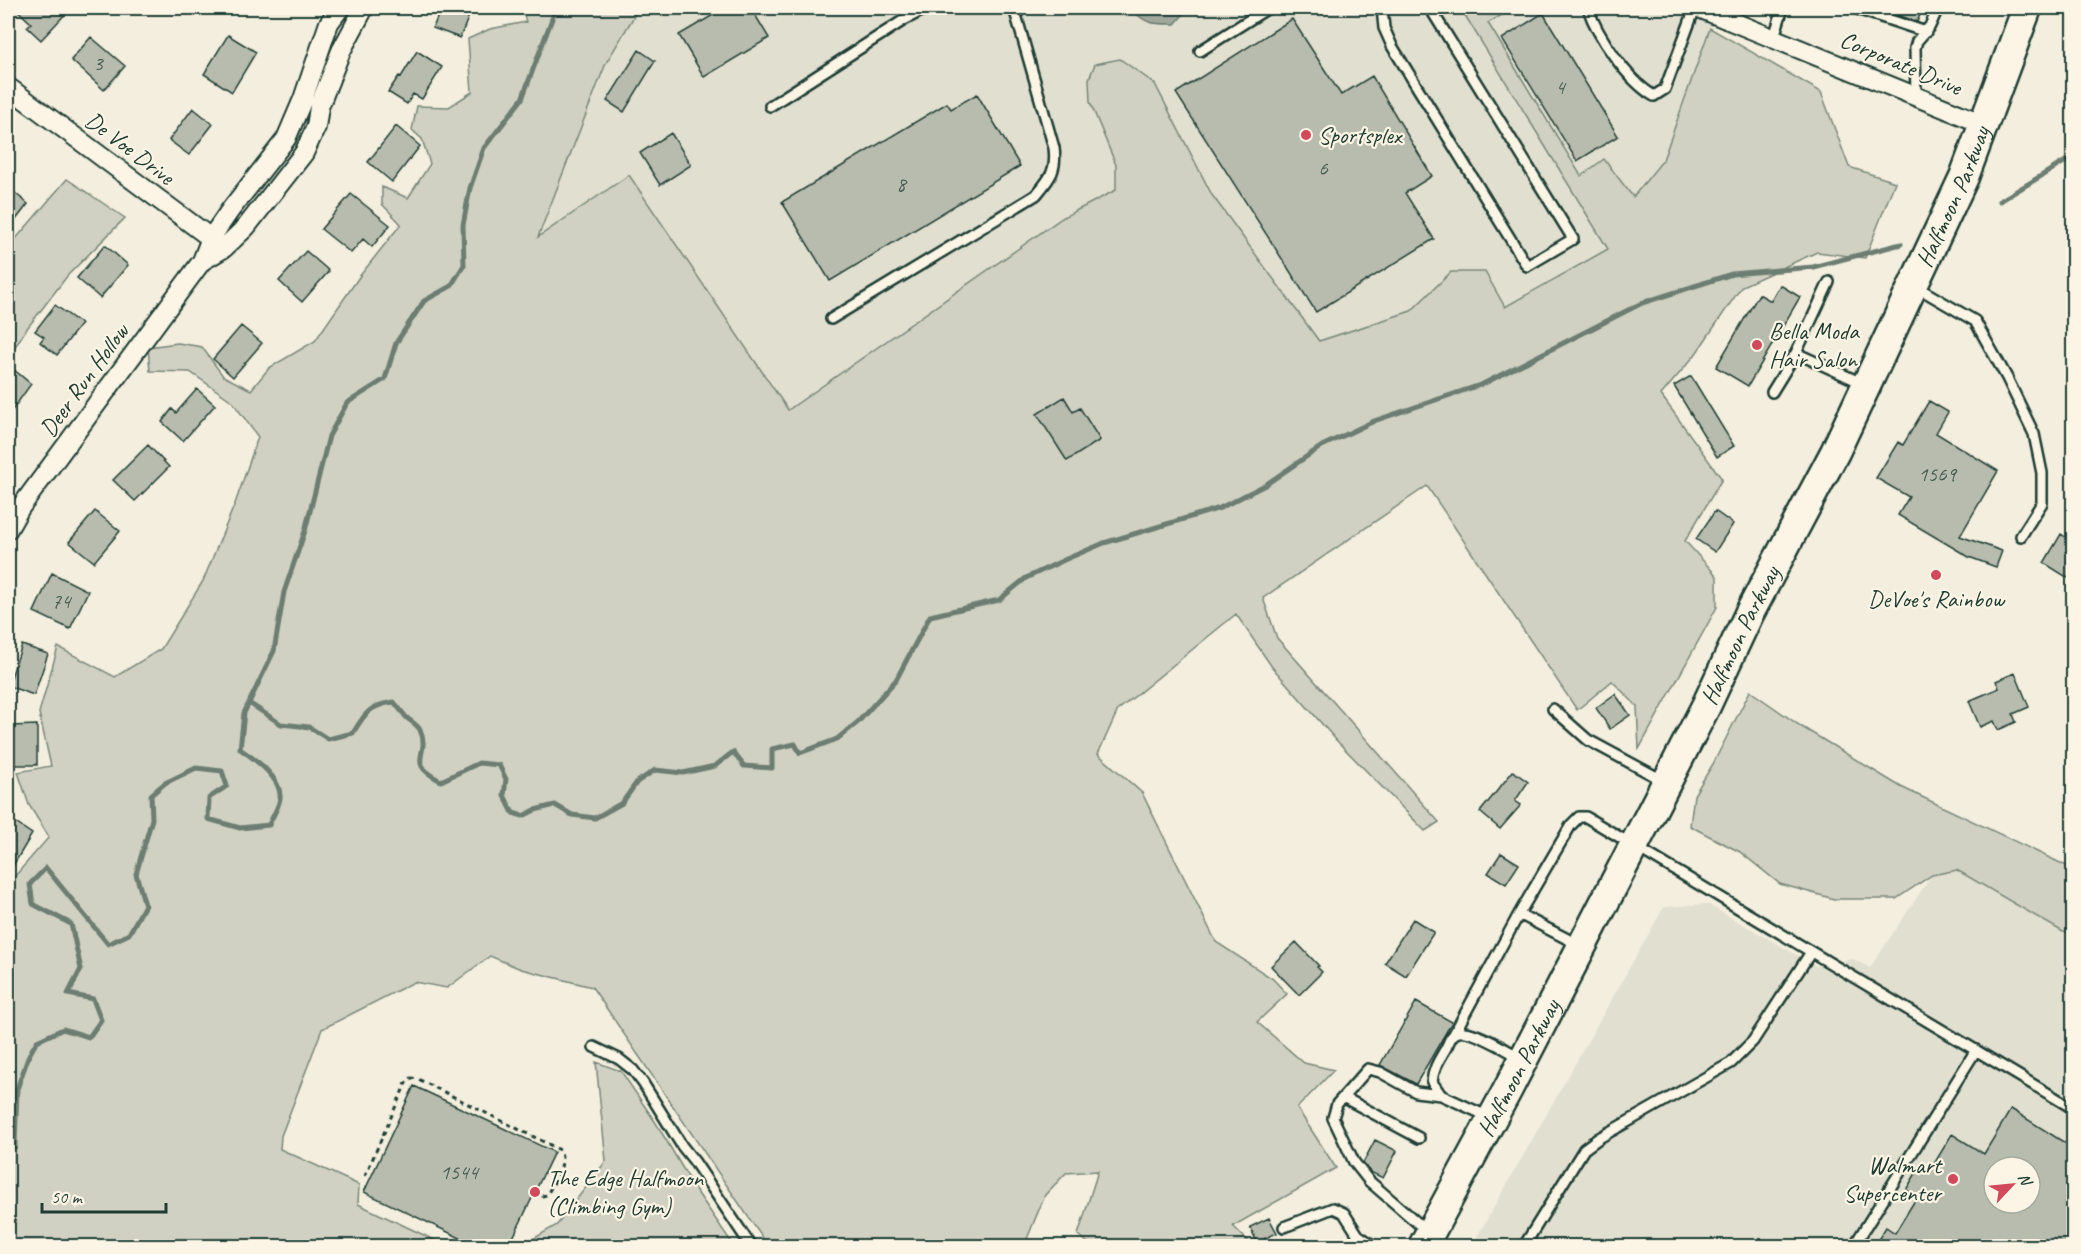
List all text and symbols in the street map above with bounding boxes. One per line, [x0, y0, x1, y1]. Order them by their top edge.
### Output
street label: Corporate Drive [1836, 24, 1968, 103]
house number: 3 [93, 50, 104, 76]
house number: 4 [1555, 74, 1567, 100]
street label: De Voe Drive [80, 105, 182, 193]
place label: Sportsplex [1318, 120, 1403, 150]
street label: Halfmoon Parkway [1909, 121, 1997, 272]
marker: Sportsplex [1299, 128, 1313, 142]
house number: 6 [1318, 155, 1328, 181]
house number: 8 [896, 171, 908, 197]
street label: Deer Run Hollow [33, 316, 136, 442]
place label: Bella Moda Hair Salon [1769, 316, 1860, 374]
marker: Bella Moda Hair Salon [1750, 338, 1764, 352]
house number: 1569 [1918, 461, 1957, 487]
street label: Halfmoon Parkway [1694, 559, 1787, 710]
marker: DeVoe's Rainbow [1929, 568, 1943, 582]
place label: DeVoe's Rainbow [1868, 584, 2005, 614]
house number: 74 [52, 588, 73, 614]
street label: Halfmoon Parkway [1470, 993, 1567, 1142]
place label: Walmart Supercenter [1843, 1150, 1943, 1208]
north arrow [1982, 1155, 2042, 1215]
house number: 1544 [440, 1159, 480, 1185]
place label: The Edge Halfmoon (Climbing Gym) [547, 1163, 704, 1221]
text: N [2013, 1170, 2037, 1190]
marker: Walmart Supercenter [1946, 1172, 1960, 1186]
scale bar [42, 1176, 166, 1214]
marker: The Edge Halfmoon (Climbing Gym) [528, 1185, 542, 1199]
text: 50 m [51, 1186, 84, 1208]

